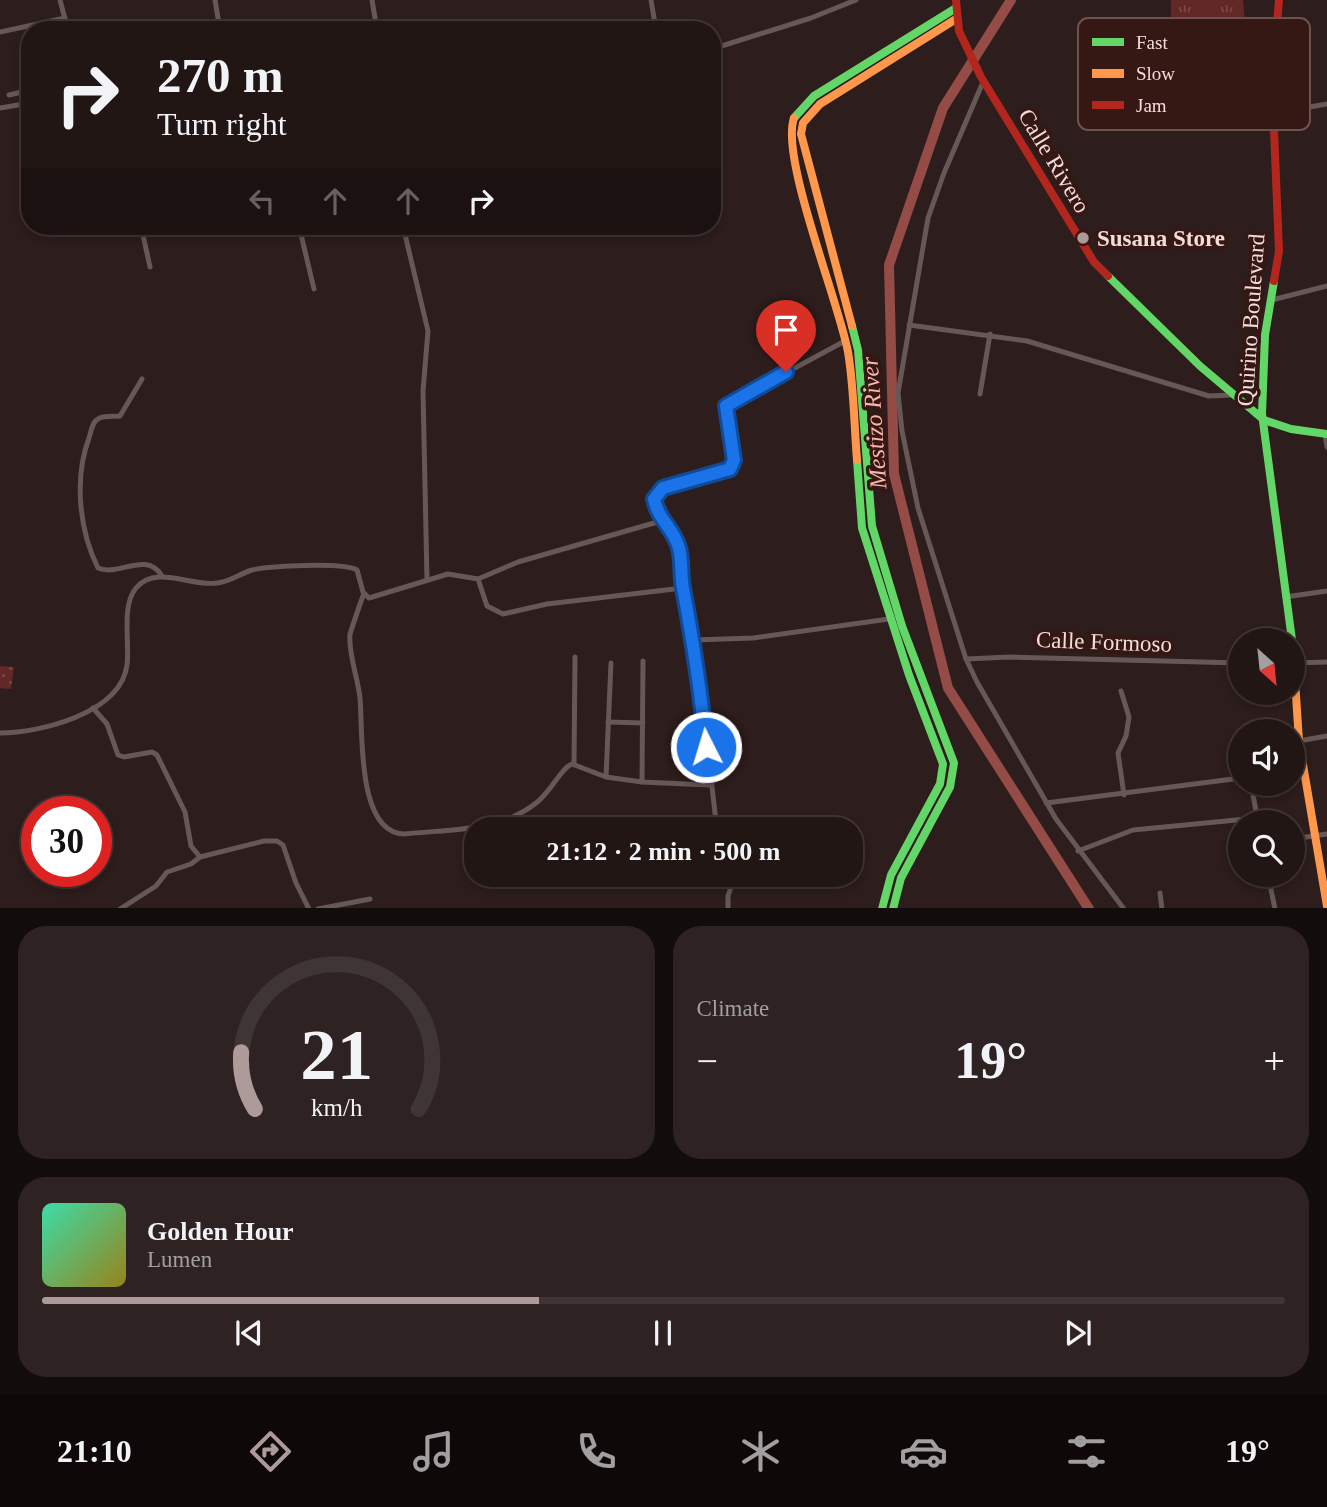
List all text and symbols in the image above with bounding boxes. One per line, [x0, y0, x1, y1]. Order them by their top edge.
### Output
legend [1078, 18, 1310, 130]
text: Fast [1136, 32, 1168, 53]
text: 270 m [157, 48, 284, 103]
icon: right [42, 49, 133, 140]
text: Slow [1136, 63, 1175, 84]
text: Jam [1136, 95, 1167, 116]
street label: Calle Rivero [1013, 104, 1095, 218]
text: Turn right [157, 106, 287, 142]
icon: left [243, 182, 281, 220]
icon: ahead [316, 182, 354, 220]
icon: ahead [389, 182, 427, 220]
icon: right [462, 182, 500, 220]
place label: Susana Store [1097, 226, 1225, 251]
marker: Susana Store [1075, 230, 1091, 246]
street label: Quirino Boulevard [1232, 232, 1270, 407]
pin [756, 300, 816, 372]
icon: arrive [767, 311, 805, 349]
water label: Mestizo River [856, 355, 892, 491]
street label: Calle Formoso [1036, 627, 1172, 657]
north arrow [1228, 628, 1306, 705]
map controls [1228, 628, 1305, 887]
position arrow [669, 710, 743, 784]
button: sound [1228, 719, 1305, 796]
speed limit sign: 30 [21, 796, 112, 887]
button: search [1228, 810, 1305, 887]
text: 21:12 · 2 min · 500 m [547, 837, 781, 866]
text: Climate [697, 996, 769, 1021]
text: 21 [300, 1014, 373, 1095]
text: 19° [954, 1032, 1027, 1089]
text: − [697, 1040, 718, 1082]
text: + [1264, 1040, 1285, 1082]
text: km/h [311, 1093, 362, 1120]
text: Golden Hour [147, 1217, 294, 1246]
text: Lumen [147, 1247, 212, 1272]
icon: previous [230, 1314, 268, 1352]
icon: pause [644, 1314, 682, 1352]
icon: next [1059, 1314, 1097, 1352]
icon: directions [246, 1427, 295, 1476]
icon: music [409, 1427, 458, 1476]
icon: phone [572, 1427, 621, 1476]
icon: climate [736, 1427, 785, 1476]
icon: car [899, 1427, 948, 1476]
icon: filters [1062, 1427, 1111, 1476]
text: 21:10 [57, 1433, 132, 1469]
text: 19° [1225, 1433, 1270, 1469]

